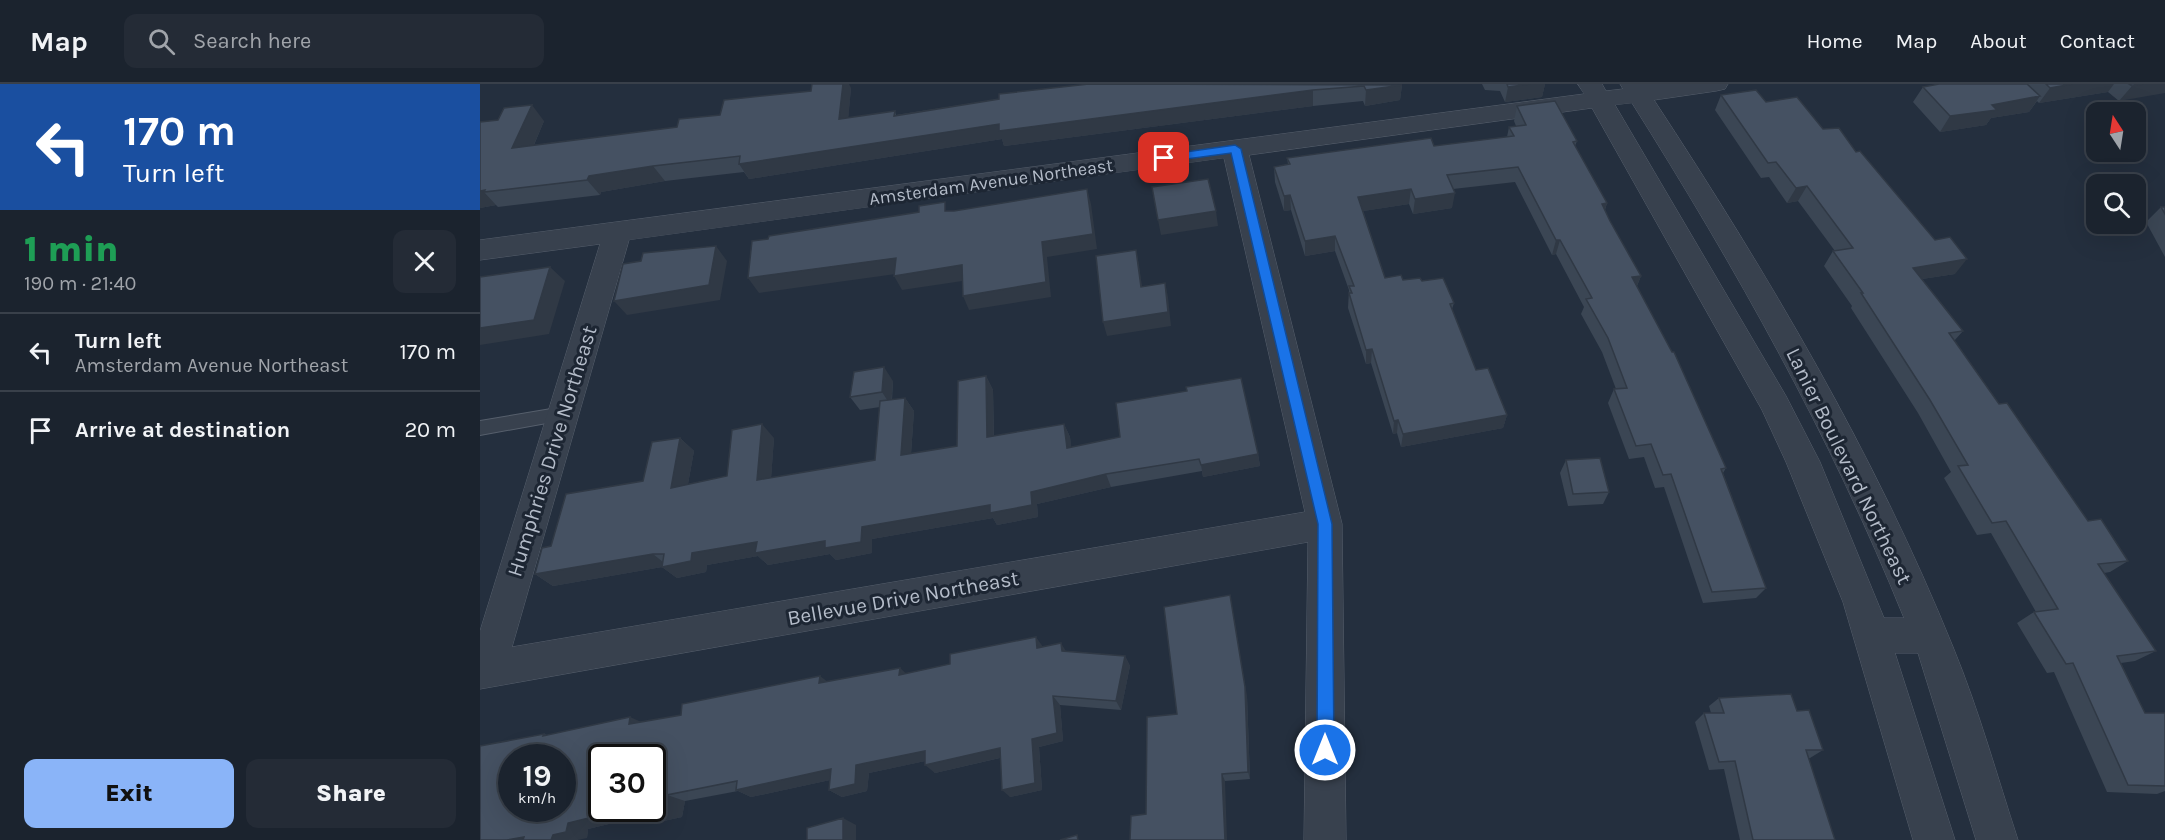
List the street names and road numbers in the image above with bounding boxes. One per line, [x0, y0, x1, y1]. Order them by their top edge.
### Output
street label: Amsterdam Avenue Northeast [868, 154, 1115, 210]
street label: Humphries Drive Northeast [502, 322, 602, 579]
street label: Lanier Boulevard Northeast [1781, 344, 1917, 588]
street label: Bellevue Drive Northeast [785, 566, 1021, 630]

